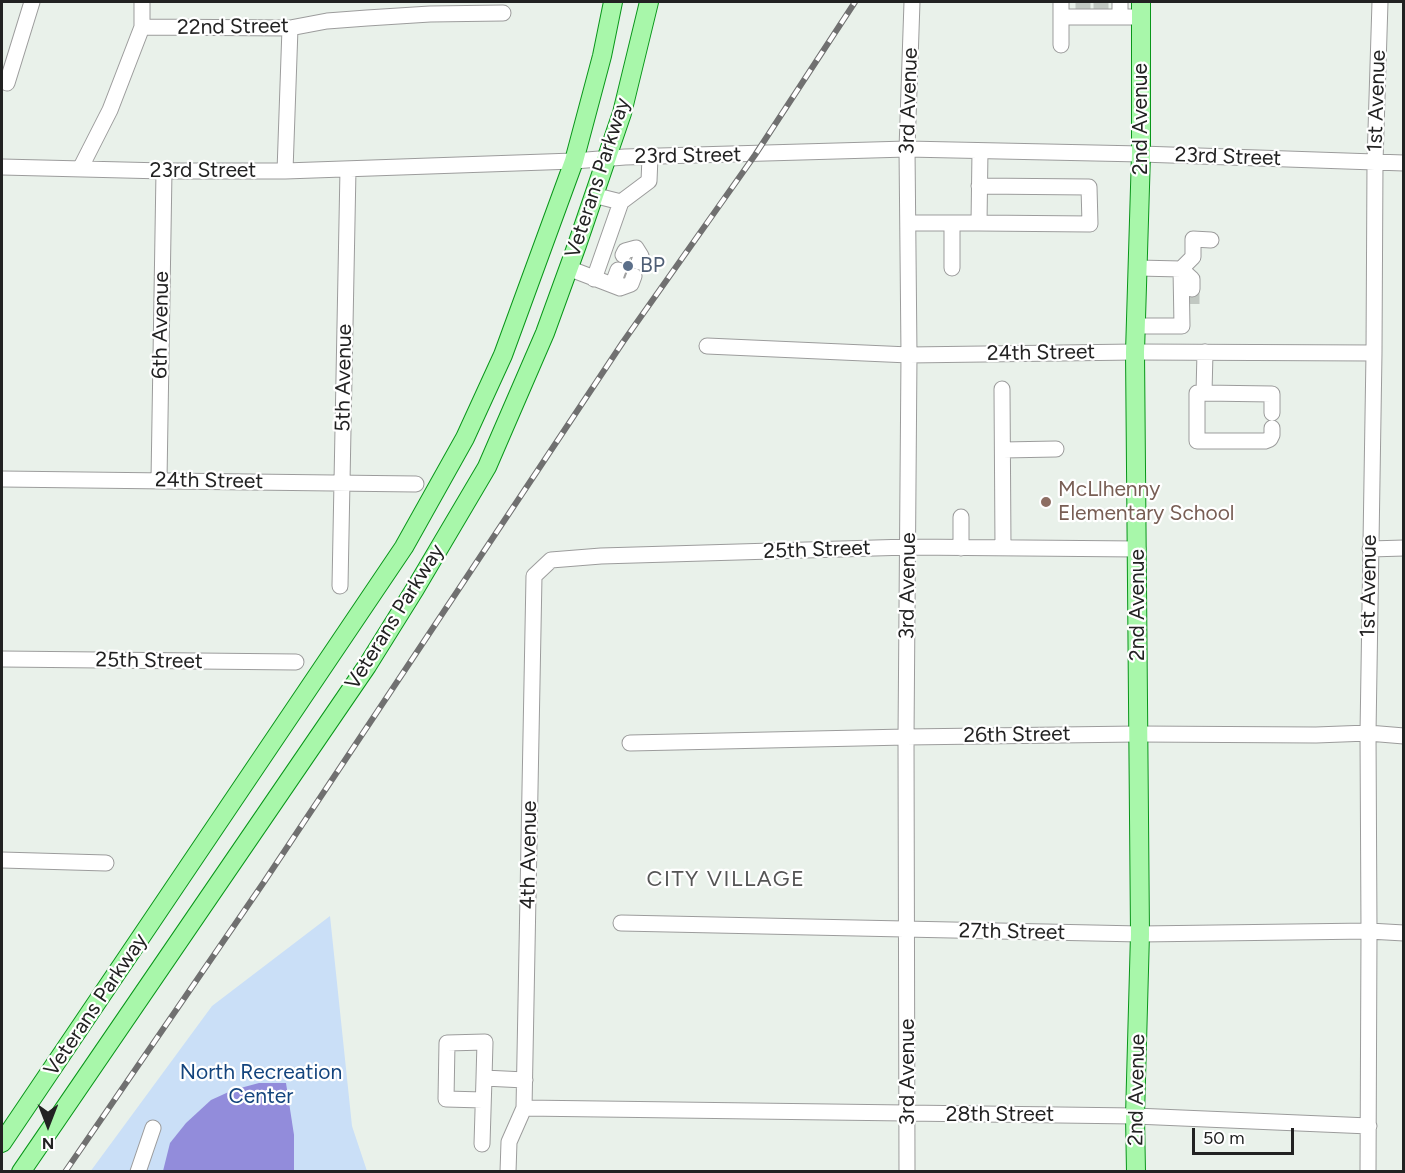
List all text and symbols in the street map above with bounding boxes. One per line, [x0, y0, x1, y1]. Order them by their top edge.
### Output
street label: 22nd Street [177, 13, 289, 41]
street label: 3rd Avenue [895, 47, 923, 155]
street label: 1st Avenue [1363, 49, 1391, 153]
street label: 2nd Avenue [1128, 63, 1154, 175]
street label: Veterans Parkway [560, 95, 636, 261]
street label: 23rd Street [635, 142, 741, 170]
street label: 23rd Street [1174, 143, 1282, 171]
street label: 23rd Street [150, 158, 256, 184]
place label: BP [640, 253, 665, 279]
marker: BP [621, 259, 635, 273]
street label: 6th Avenue [147, 271, 175, 379]
street label: 5th Avenue [330, 324, 358, 432]
street label: 24th Street [987, 339, 1095, 367]
street label: 24th Street [155, 467, 263, 495]
place label: McLlhenny Elementary School [1058, 477, 1234, 527]
marker: McLlhenny Elementary School [1039, 495, 1053, 509]
street label: 3rd Avenue [894, 532, 922, 640]
street label: 1st Avenue [1356, 534, 1382, 638]
street label: 25th Street [763, 536, 871, 564]
street label: Veterans Parkway [340, 540, 450, 694]
street label: 2nd Avenue [1125, 549, 1151, 661]
street label: 25th Street [95, 647, 203, 675]
street label: 26th Street [963, 721, 1071, 749]
street label: 4th Avenue [515, 800, 543, 910]
district label: CITY VILLAGE [647, 867, 805, 893]
street label: 27th Street [958, 918, 1066, 946]
street label: Veterans Parkway [39, 929, 153, 1081]
street label: 3rd Avenue [895, 1018, 921, 1126]
street label: 2nd Avenue [1123, 1034, 1151, 1146]
park label: North Recreation Center [180, 1060, 342, 1110]
north arrow [18, 1095, 78, 1155]
street label: 28th Street [946, 1102, 1054, 1128]
scale bar [1195, 1116, 1297, 1154]
text: 50 m [1203, 1127, 1245, 1149]
text: N [42, 1134, 54, 1153]

